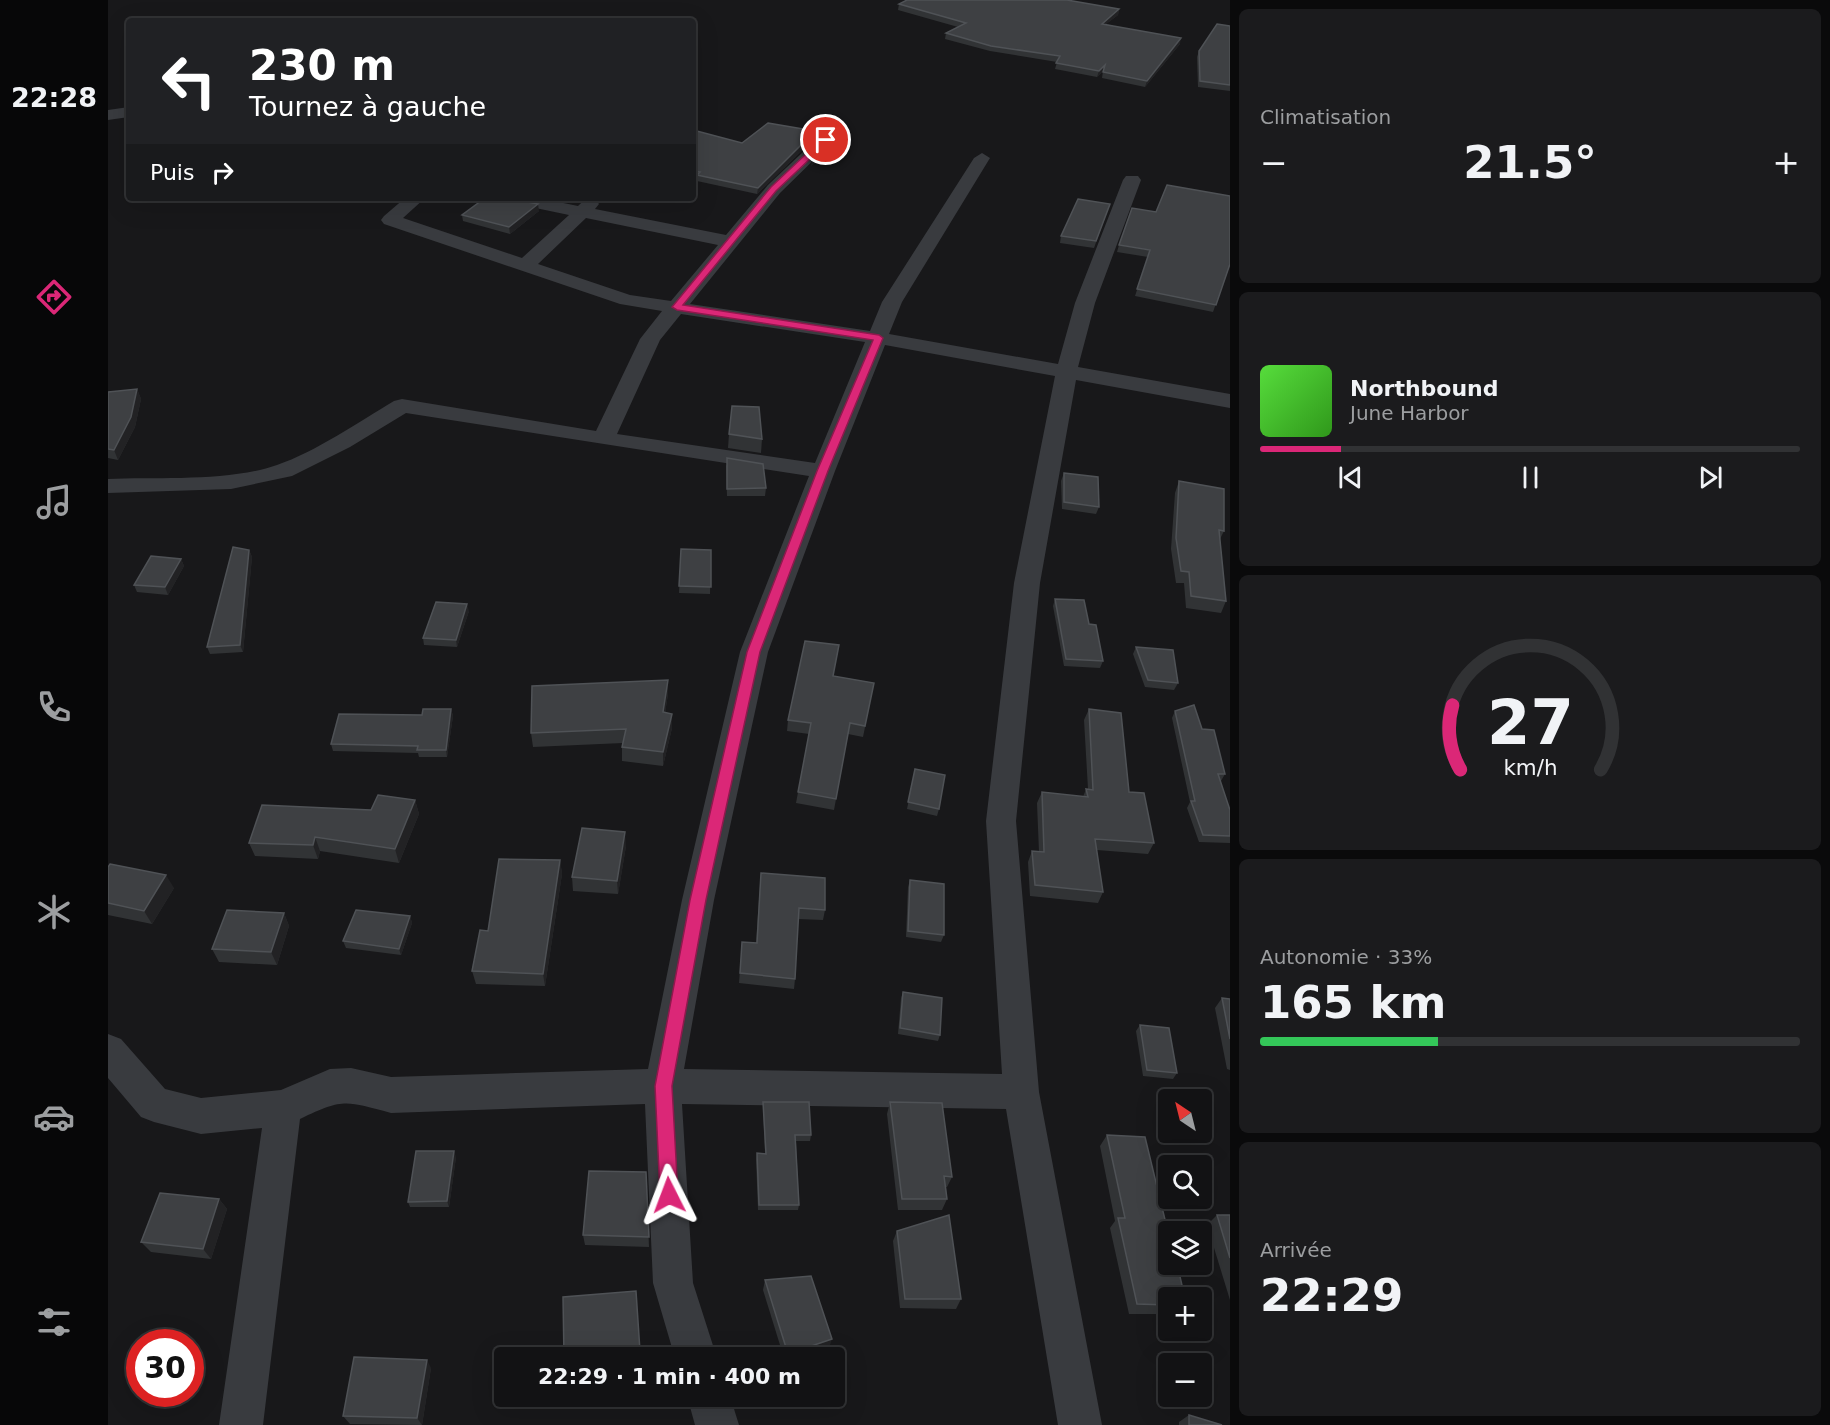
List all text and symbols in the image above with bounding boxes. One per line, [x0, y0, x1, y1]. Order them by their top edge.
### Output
text: 230 m [249, 41, 395, 90]
icon: left [150, 42, 228, 120]
text: 22:28 [11, 82, 97, 113]
text: Tournez à gauche [249, 91, 486, 122]
text: Climatisation [1260, 105, 1391, 129]
pin [800, 114, 851, 165]
icon: arrive [809, 123, 842, 156]
text: 21.5° [1463, 136, 1597, 189]
text: − [1260, 143, 1288, 182]
text: + [1772, 143, 1800, 182]
icon: right [206, 156, 239, 189]
text: Puis [150, 160, 194, 185]
icon: directions [33, 276, 75, 318]
text: Northbound [1350, 376, 1499, 401]
text: June Harbor [1350, 401, 1469, 425]
icon: previous [1334, 461, 1367, 494]
icon: pause [1514, 461, 1547, 494]
icon: next [1694, 461, 1727, 494]
icon: music [33, 481, 75, 523]
icon: phone [33, 686, 75, 728]
text: 27 [1487, 686, 1573, 759]
text: km/h [1503, 755, 1557, 780]
icon: climate [33, 891, 75, 933]
text: Autonomie · 33% [1260, 945, 1432, 969]
text: 165 km [1260, 976, 1446, 1029]
north arrow [1158, 1089, 1212, 1143]
map controls [1158, 1089, 1212, 1407]
icon: car [33, 1096, 75, 1138]
button: search [1158, 1155, 1212, 1209]
position arrow [637, 1163, 701, 1227]
button: layers [1158, 1221, 1212, 1275]
text: Arrivée [1260, 1238, 1332, 1262]
text: 22:29 [1260, 1269, 1403, 1322]
button: + [1158, 1287, 1212, 1341]
icon: filters [33, 1301, 75, 1343]
speed limit sign: 30 [126, 1329, 204, 1407]
button: − [1158, 1353, 1212, 1407]
text: 22:29 · 1 min · 400 m [538, 1364, 801, 1389]

